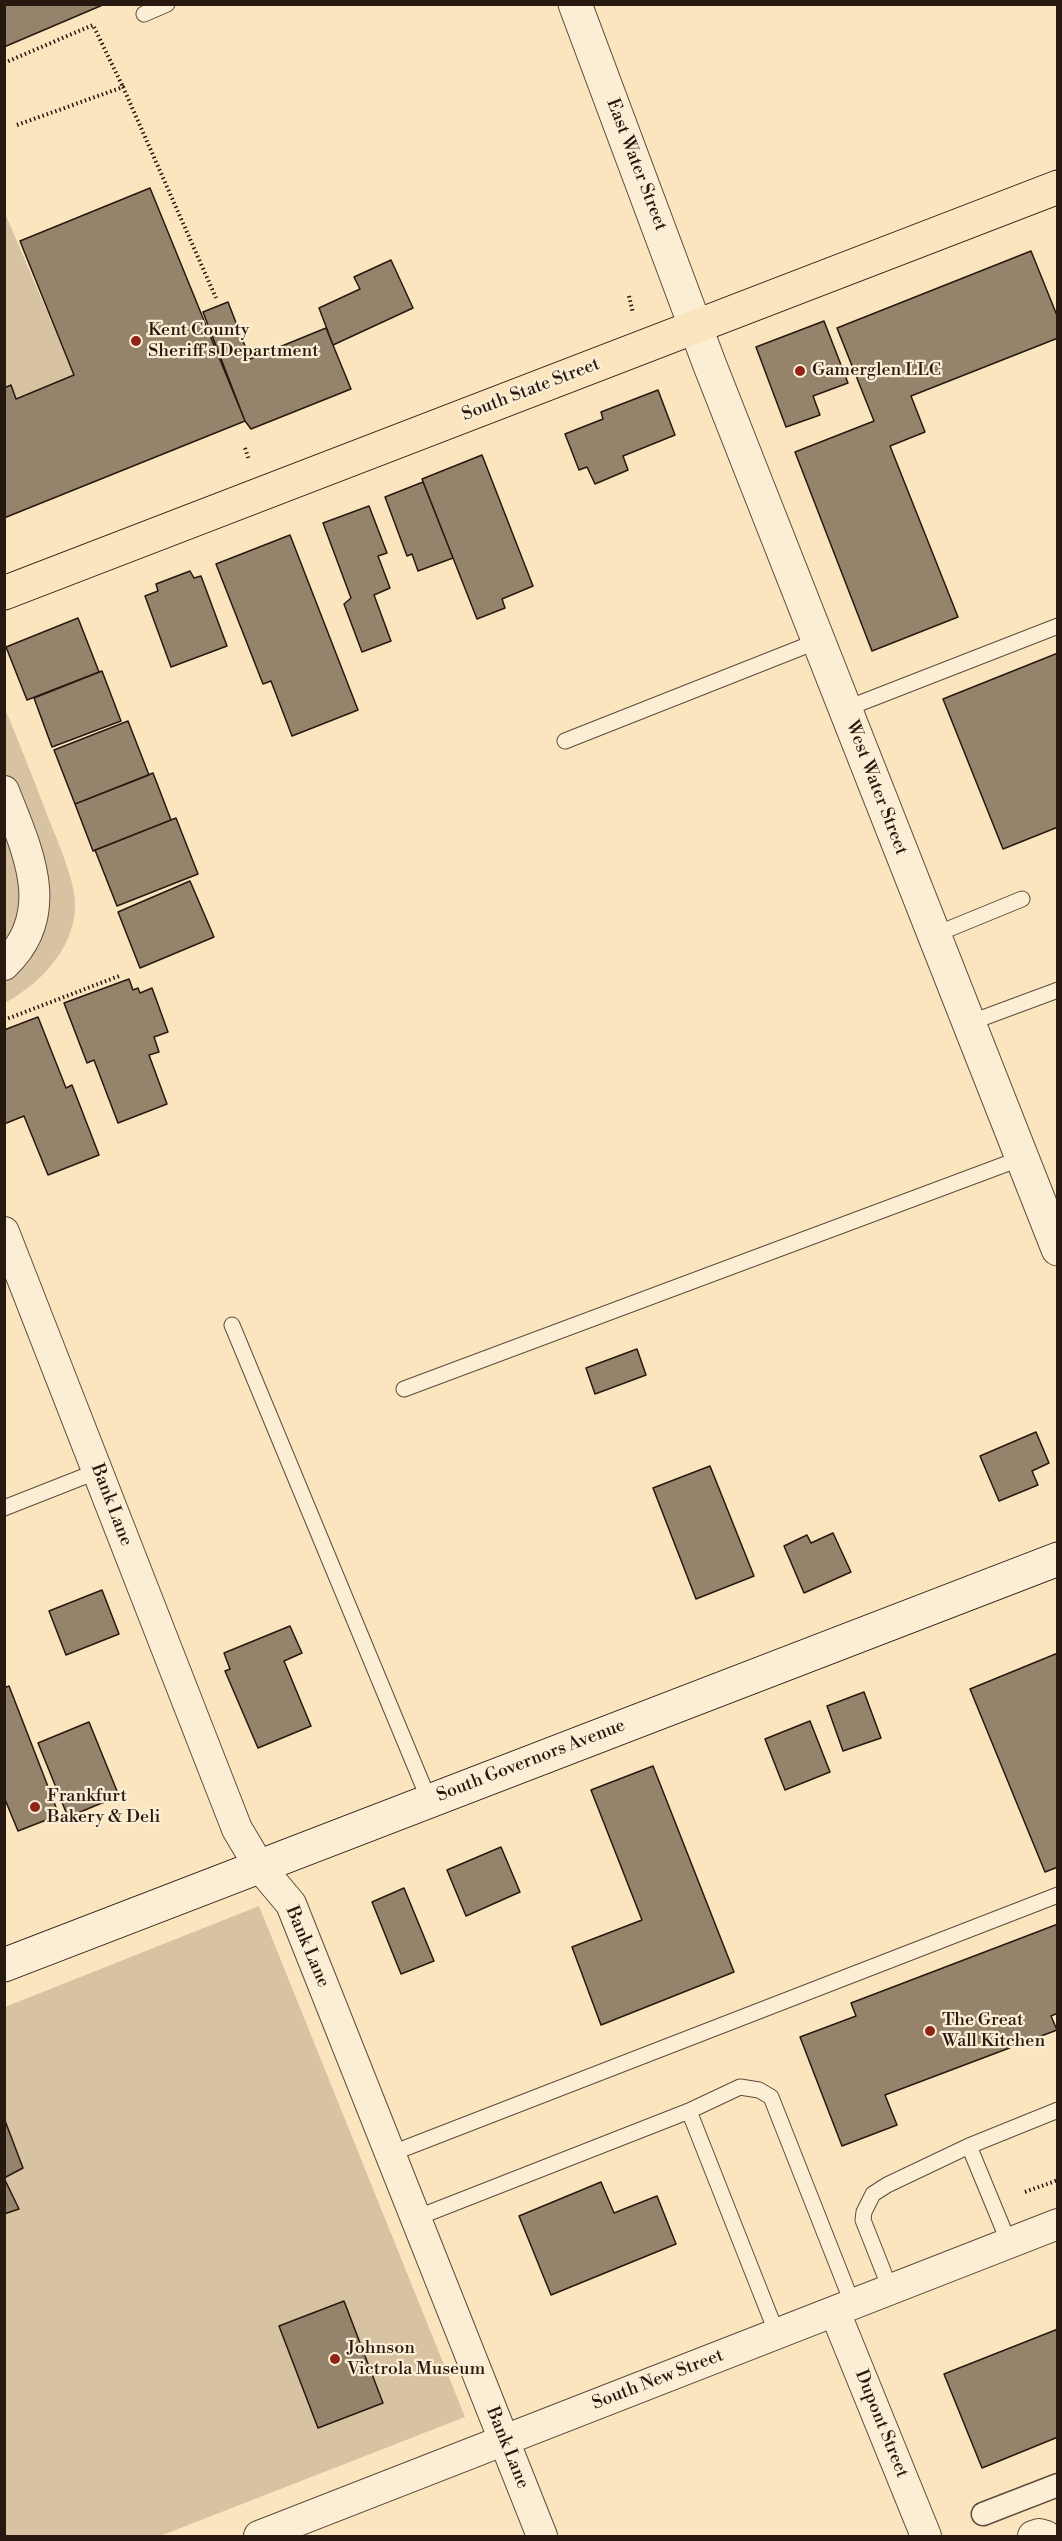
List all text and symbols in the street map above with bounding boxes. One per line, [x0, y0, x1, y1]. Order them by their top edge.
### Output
street label: East Water Street [601, 96, 671, 234]
place label: Kent County Sheriff's Department [148, 320, 319, 362]
marker: Kent County Sheriff's Department [129, 334, 143, 348]
street label: South State Street [459, 354, 603, 426]
place label: Gamerglen LLC [812, 360, 941, 382]
marker: Gamerglen LLC [793, 364, 807, 378]
street label: West Water Street [840, 718, 912, 858]
street label: Bank Lane [85, 1461, 137, 1549]
street label: South Governors Avenue [434, 1715, 628, 1807]
place label: Frankfurt Bakery & Deli [47, 1786, 160, 1828]
marker: Frankfurt Bakery & Deli [28, 1800, 42, 1814]
street label: Bank Lane [280, 1903, 334, 1991]
place label: The Great Wall Kitchen [942, 2010, 1045, 2052]
marker: The Great Wall Kitchen [923, 2024, 937, 2038]
place label: Johnson Victrola Museum [347, 2338, 485, 2380]
street label: South New Street [589, 2345, 727, 2415]
marker: Johnson Victrola Museum [328, 2352, 342, 2366]
street label: Dupont Street [850, 2367, 912, 2481]
street label: Bank Lane [481, 2404, 533, 2492]

